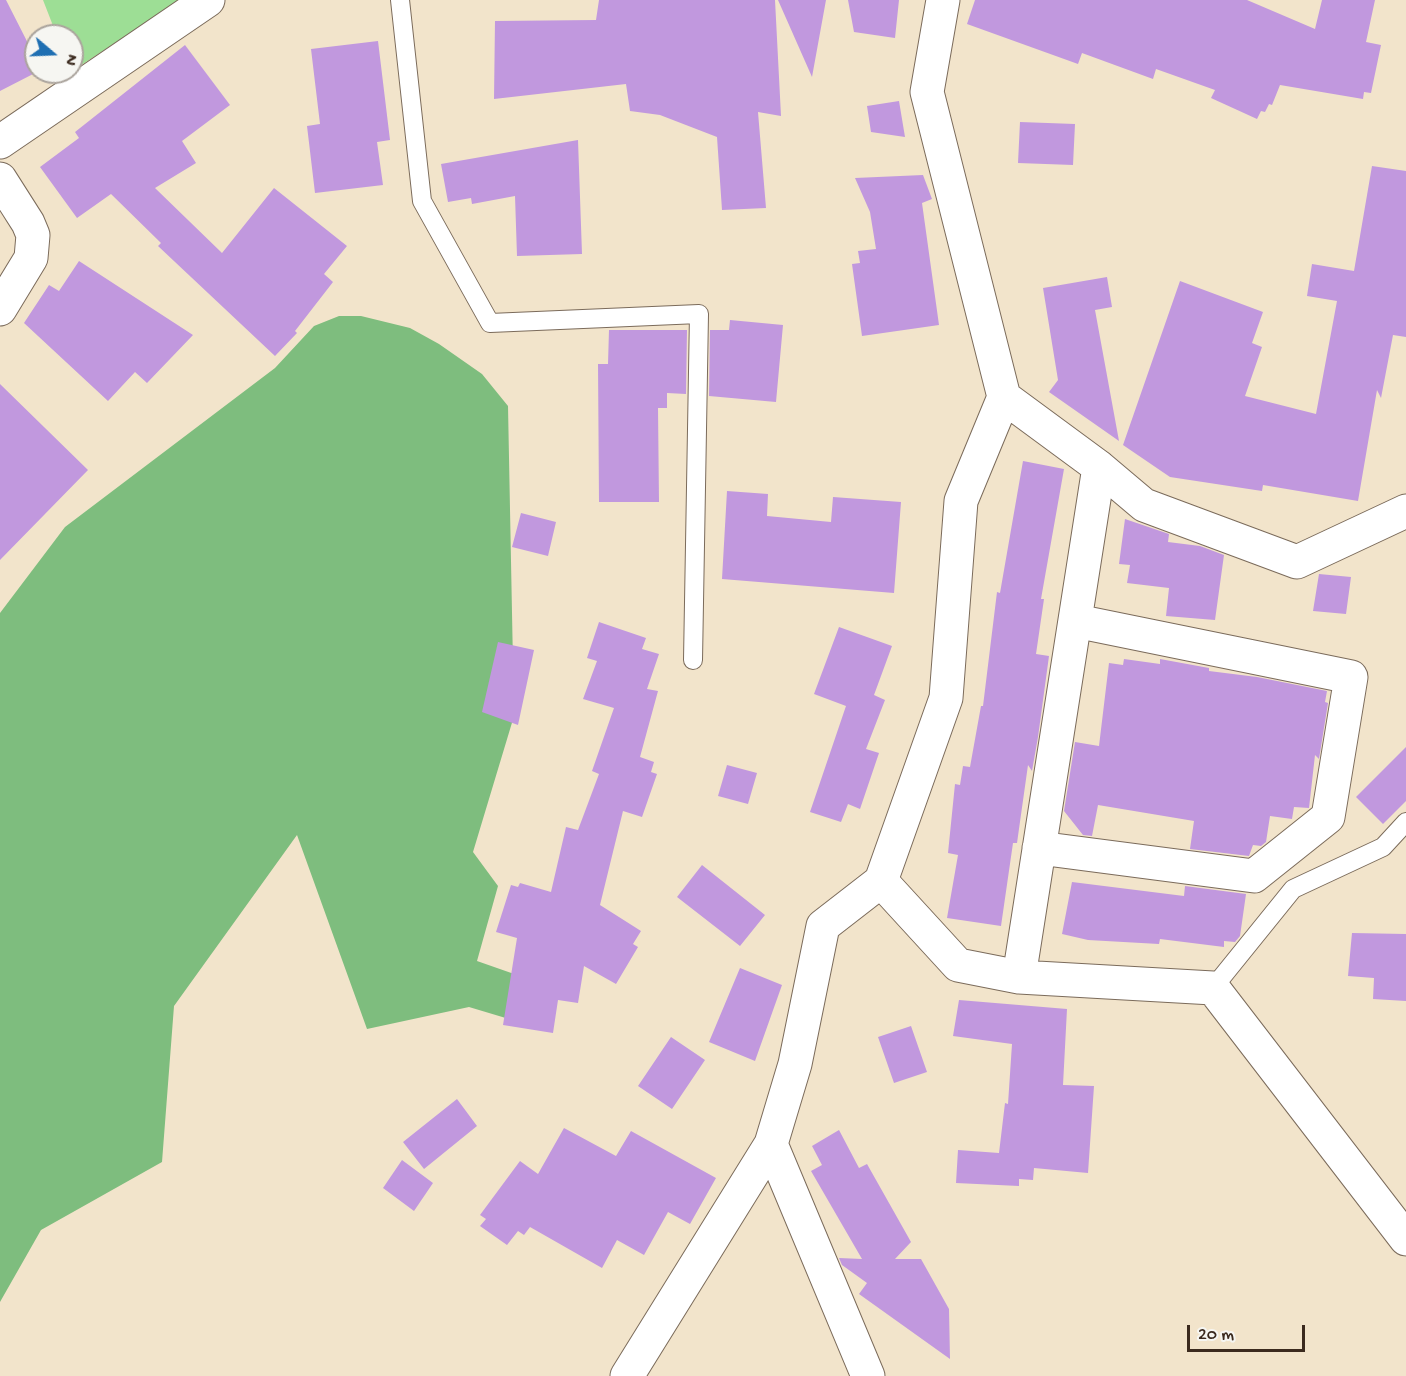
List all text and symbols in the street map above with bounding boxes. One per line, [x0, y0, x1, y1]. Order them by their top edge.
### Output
north arrow [24, 24, 84, 84]
text: N [59, 51, 80, 67]
scale bar [1190, 1313, 1308, 1351]
text: 20 m [1198, 1325, 1234, 1346]

